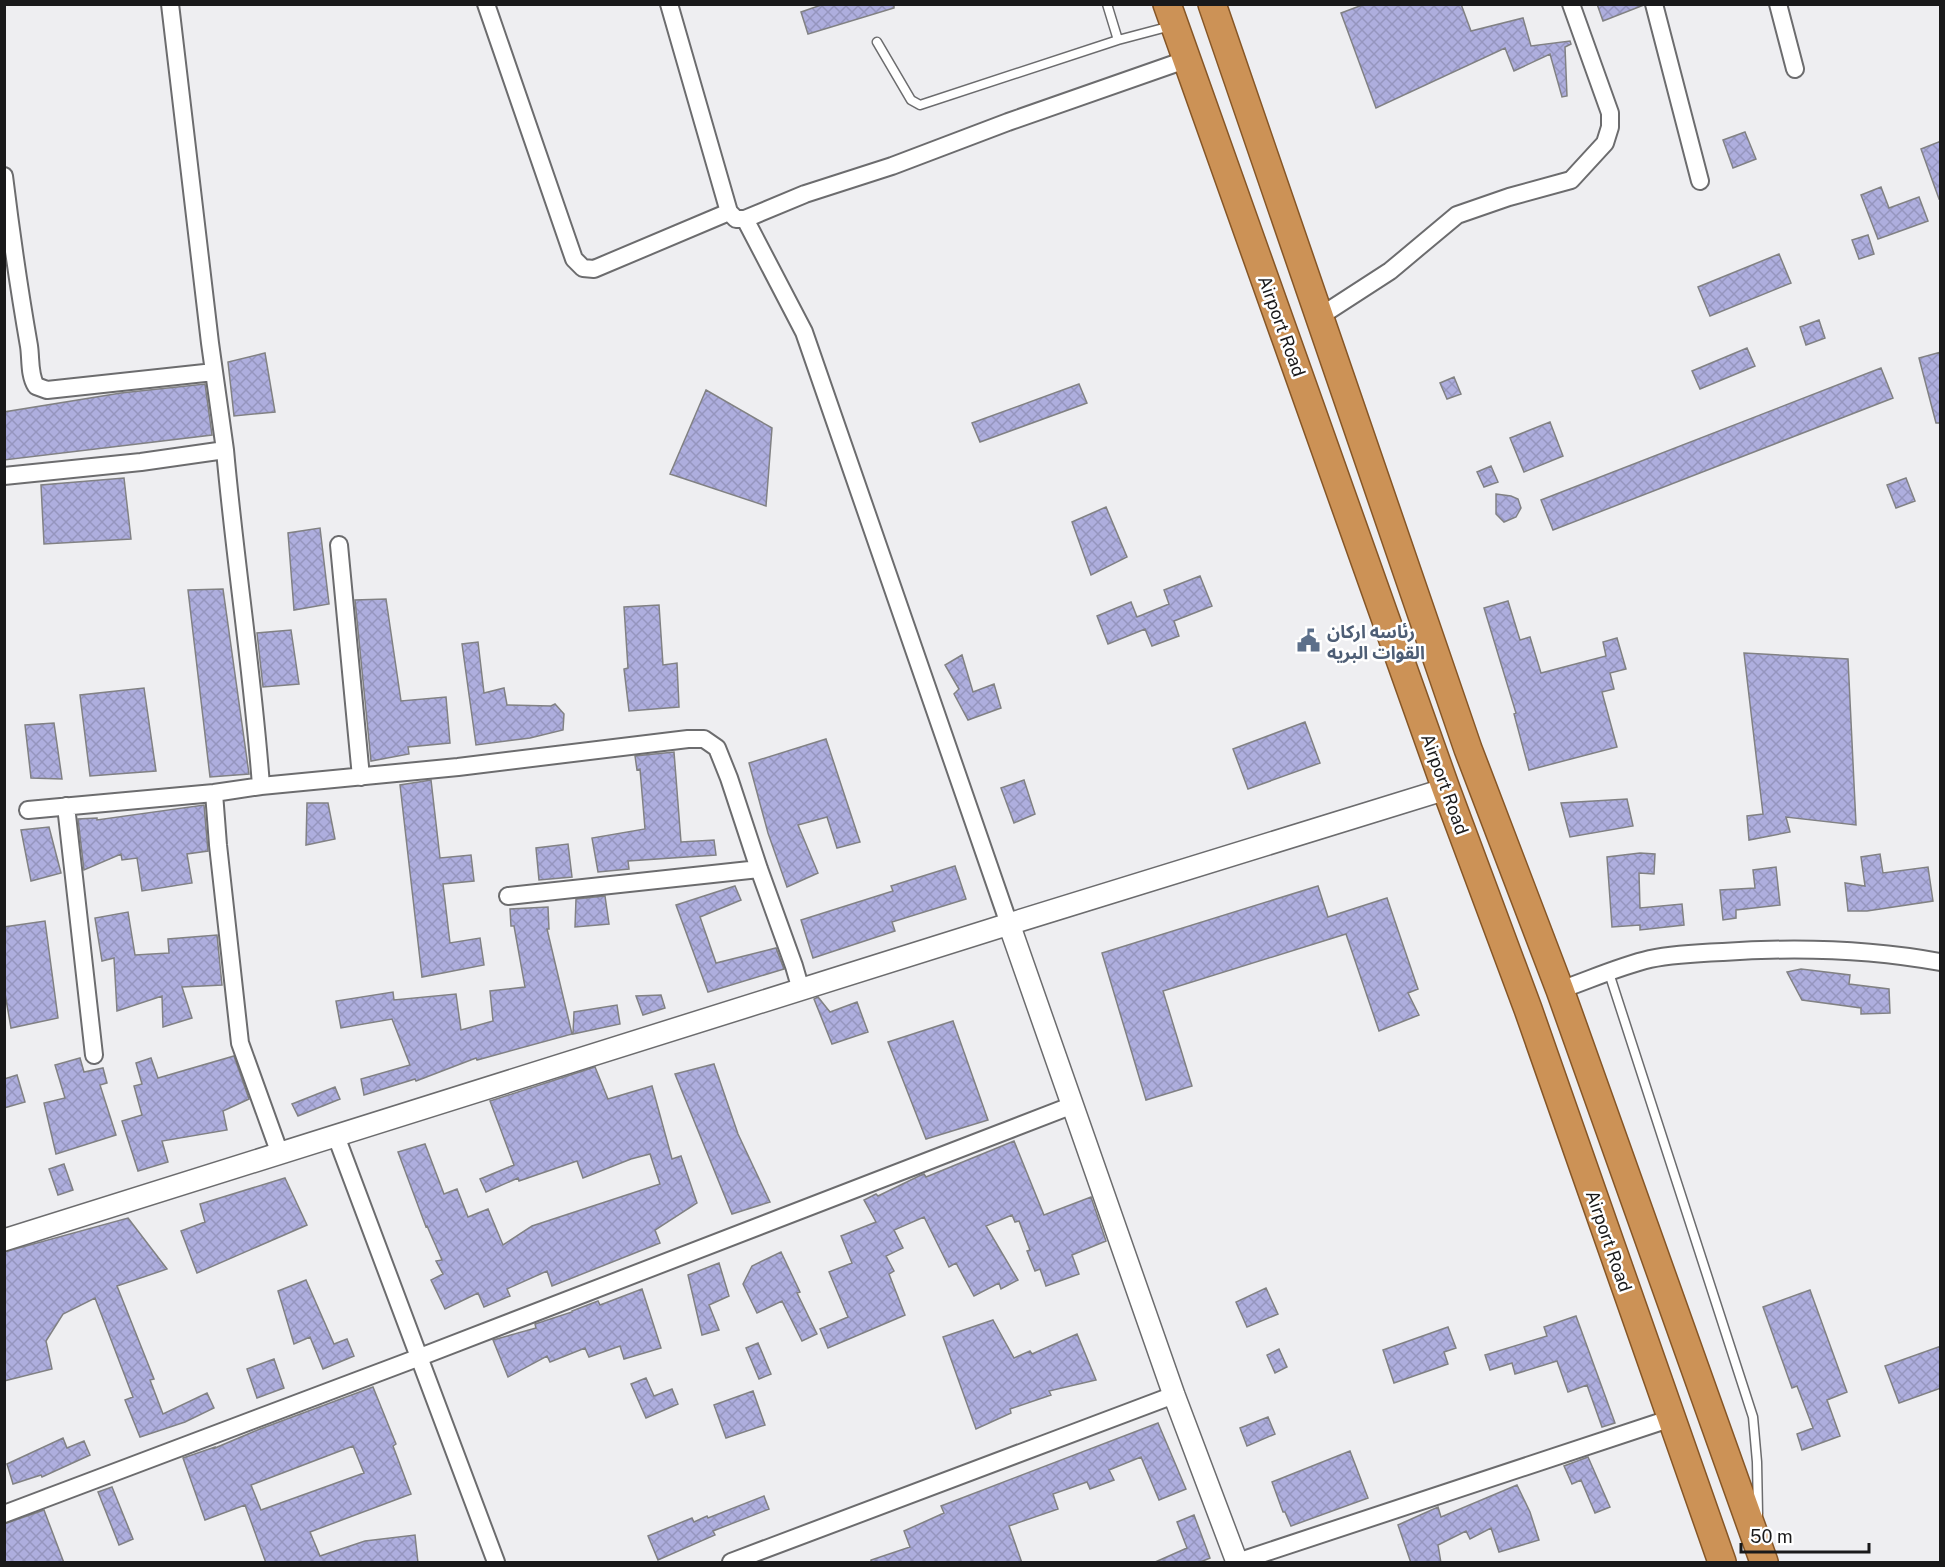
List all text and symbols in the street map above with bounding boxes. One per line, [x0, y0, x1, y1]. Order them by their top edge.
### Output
street label: Airport Road [1254, 273, 1310, 379]
place label: رئاسه اركان القوات البريه [1327, 621, 1425, 664]
public building icon: رئاسه اركان القوات البريه [1296, 628, 1322, 654]
street label: Airport Road [1417, 731, 1473, 837]
street label: Airport Road [1582, 1187, 1636, 1295]
scale bar [1741, 1516, 1868, 1554]
text: 50 m [1750, 1526, 1793, 1547]

